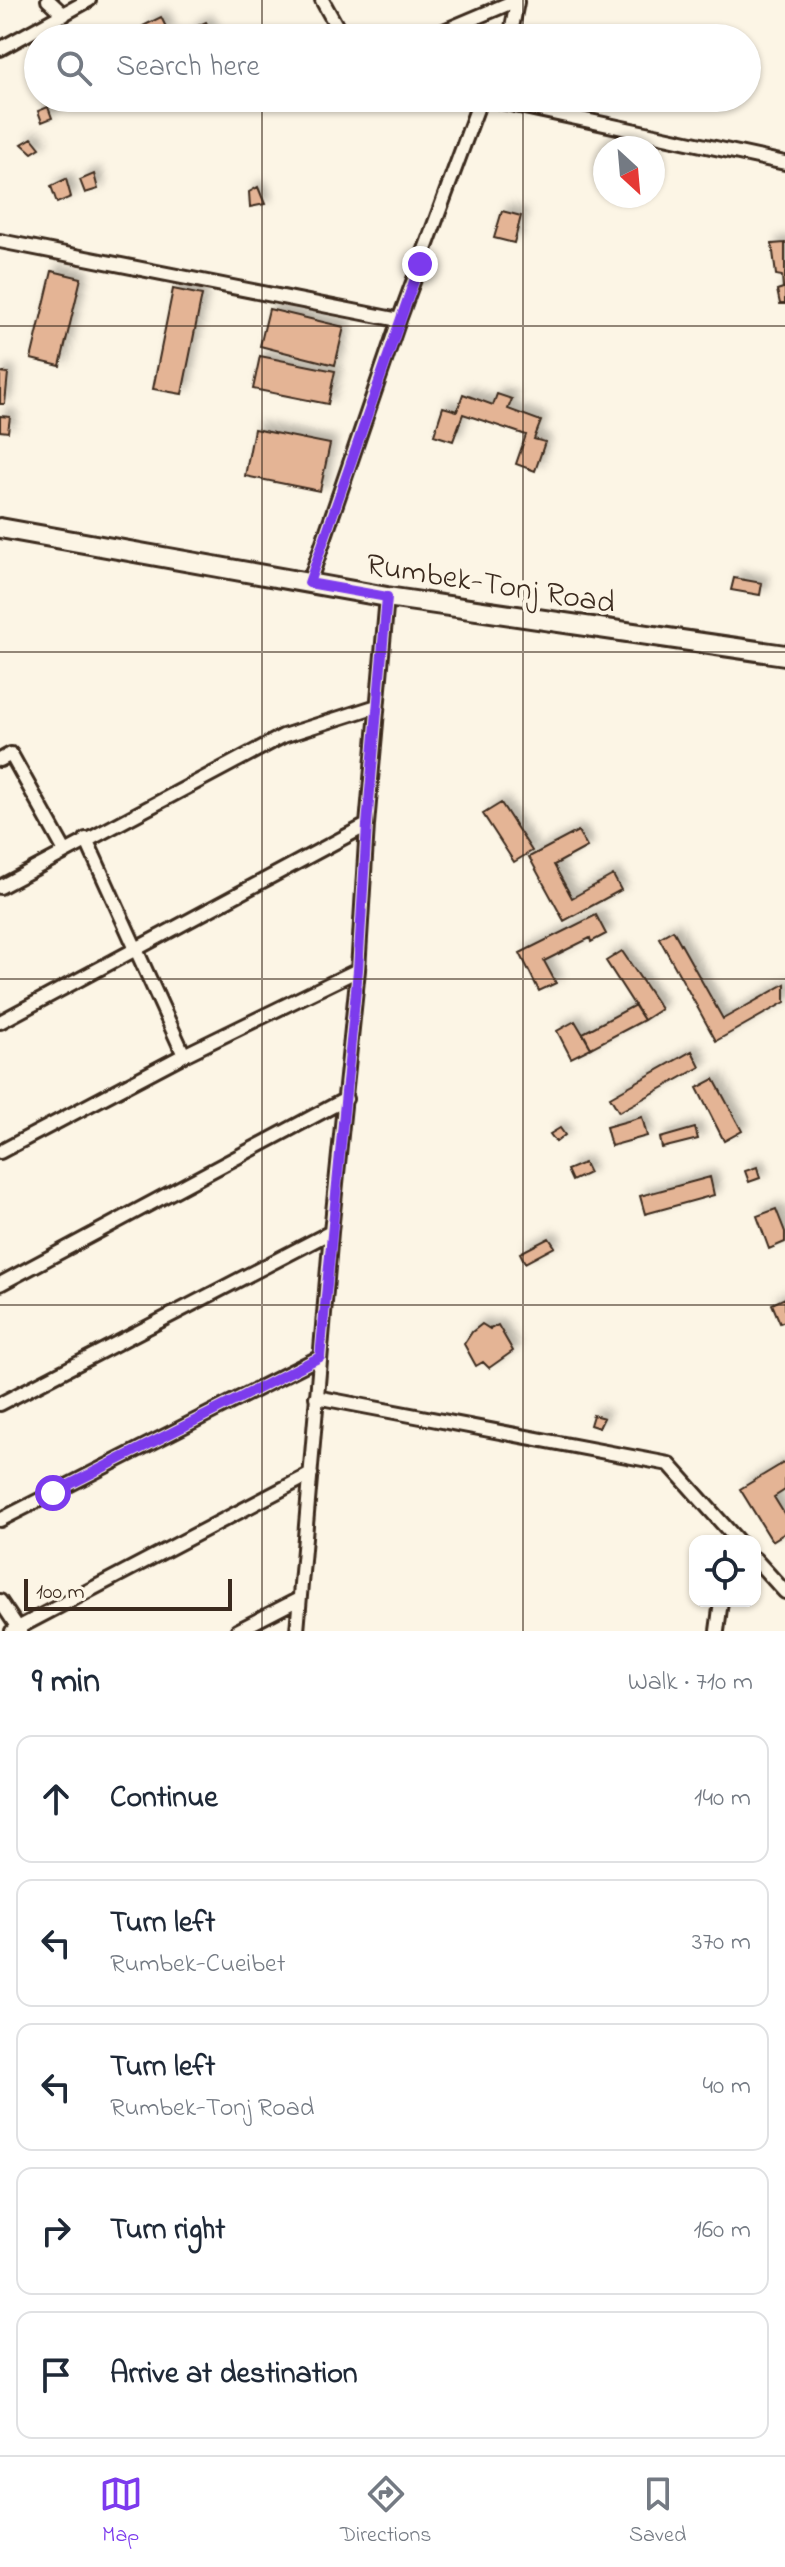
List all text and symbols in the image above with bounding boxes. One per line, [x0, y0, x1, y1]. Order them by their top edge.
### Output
search box [24, 24, 761, 112]
icon: search [52, 46, 96, 90]
text: Search here [116, 46, 260, 90]
north arrow [593, 136, 665, 208]
route end [402, 246, 438, 282]
street label: Rumbek-Tonj Road [363, 543, 618, 628]
route start [35, 1475, 71, 1511]
map controls [689, 1535, 761, 1607]
button: locate [689, 1535, 761, 1607]
scale bar [24, 1575, 232, 1611]
text: 100 m [36, 1577, 85, 1609]
text: 9 min [32, 1658, 100, 1708]
text: Walk · 710 m [628, 1664, 753, 1702]
icon: ahead [34, 1777, 78, 1821]
text: Continue [110, 1777, 218, 1821]
text: 140 m [694, 1780, 751, 1818]
text: Turn left [110, 1902, 215, 1946]
icon: left [34, 1921, 78, 1965]
text: 370 m [692, 1924, 751, 1962]
text: Rumbek-Cueibet [110, 1946, 285, 1984]
text: Turn left [110, 2046, 215, 2090]
icon: left [34, 2065, 78, 2109]
text: 40 m [702, 2068, 751, 2106]
text: Rumbek-Tonj Road [110, 2090, 314, 2128]
icon: right [34, 2209, 78, 2253]
text: Turn right [110, 2209, 225, 2253]
text: 160 m [693, 2212, 751, 2250]
icon: arrive [34, 2353, 78, 2397]
text: Arrive at destination [110, 2353, 358, 2397]
tab: Map [99, 2472, 143, 2552]
tab: Directions [340, 2472, 432, 2552]
tab: Saved [629, 2472, 686, 2552]

